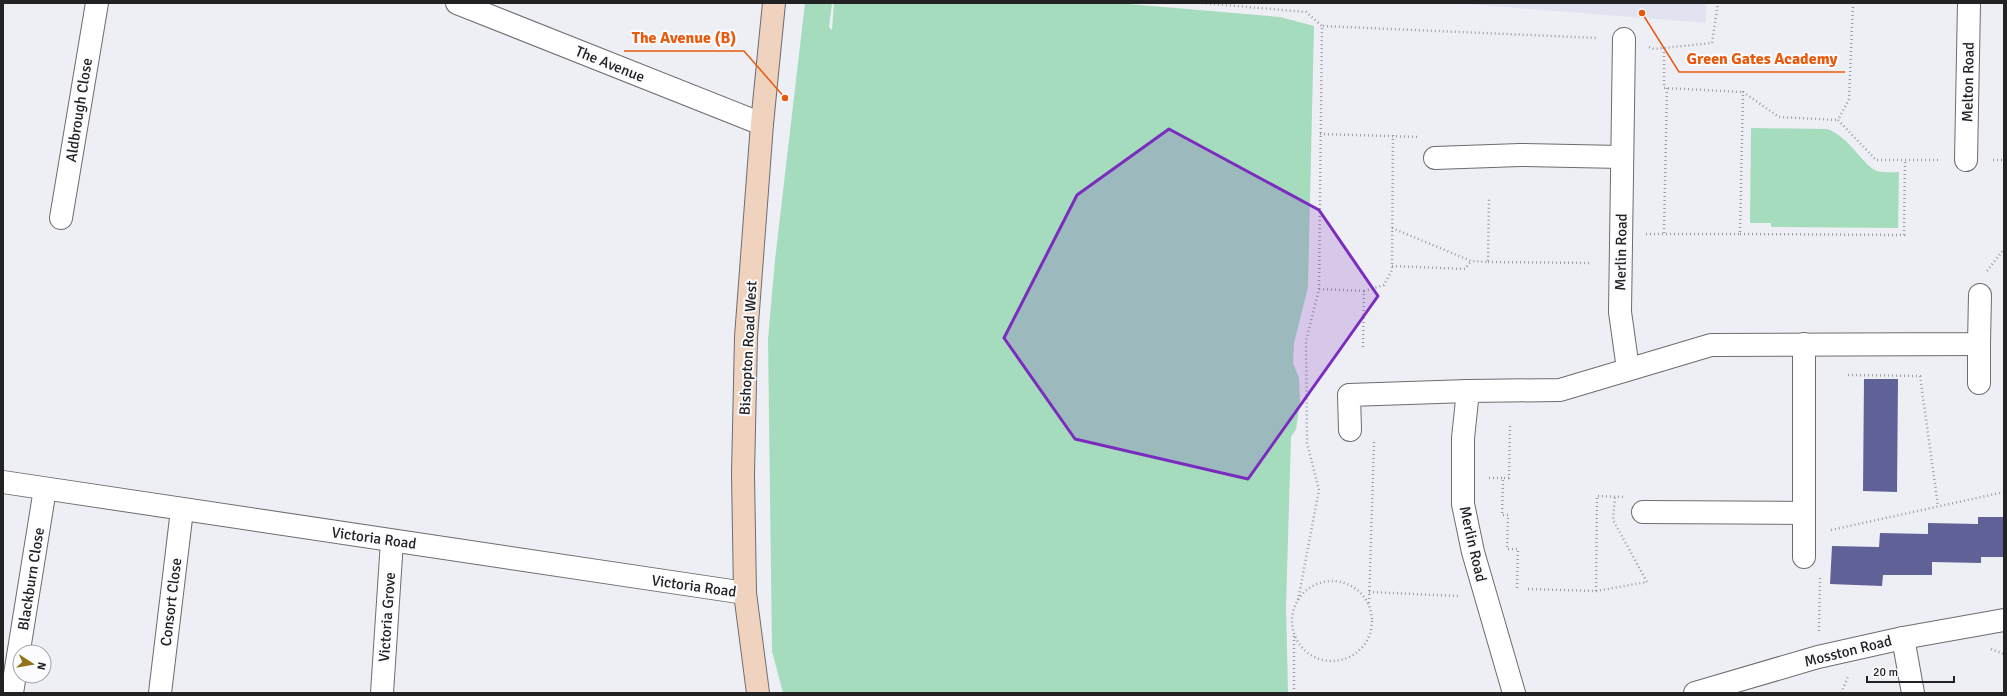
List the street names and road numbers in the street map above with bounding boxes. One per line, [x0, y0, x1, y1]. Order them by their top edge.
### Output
street label: The Avenue [573, 42, 647, 86]
street label: Melton Road [1958, 42, 1978, 122]
street label: Aldbrough Close [62, 57, 96, 163]
street label: Merlin Road [1611, 213, 1631, 291]
street label: Bishopton Road West [735, 280, 761, 416]
street label: Merlin Road [1456, 504, 1490, 584]
street label: Victoria Road [330, 523, 418, 553]
street label: Blackburn Close [14, 526, 48, 632]
street label: Consort Close [157, 557, 185, 647]
street label: Victoria Grove [375, 571, 399, 663]
street label: Victoria Road [650, 571, 738, 601]
street label: Mosston Road [1802, 631, 1894, 671]

